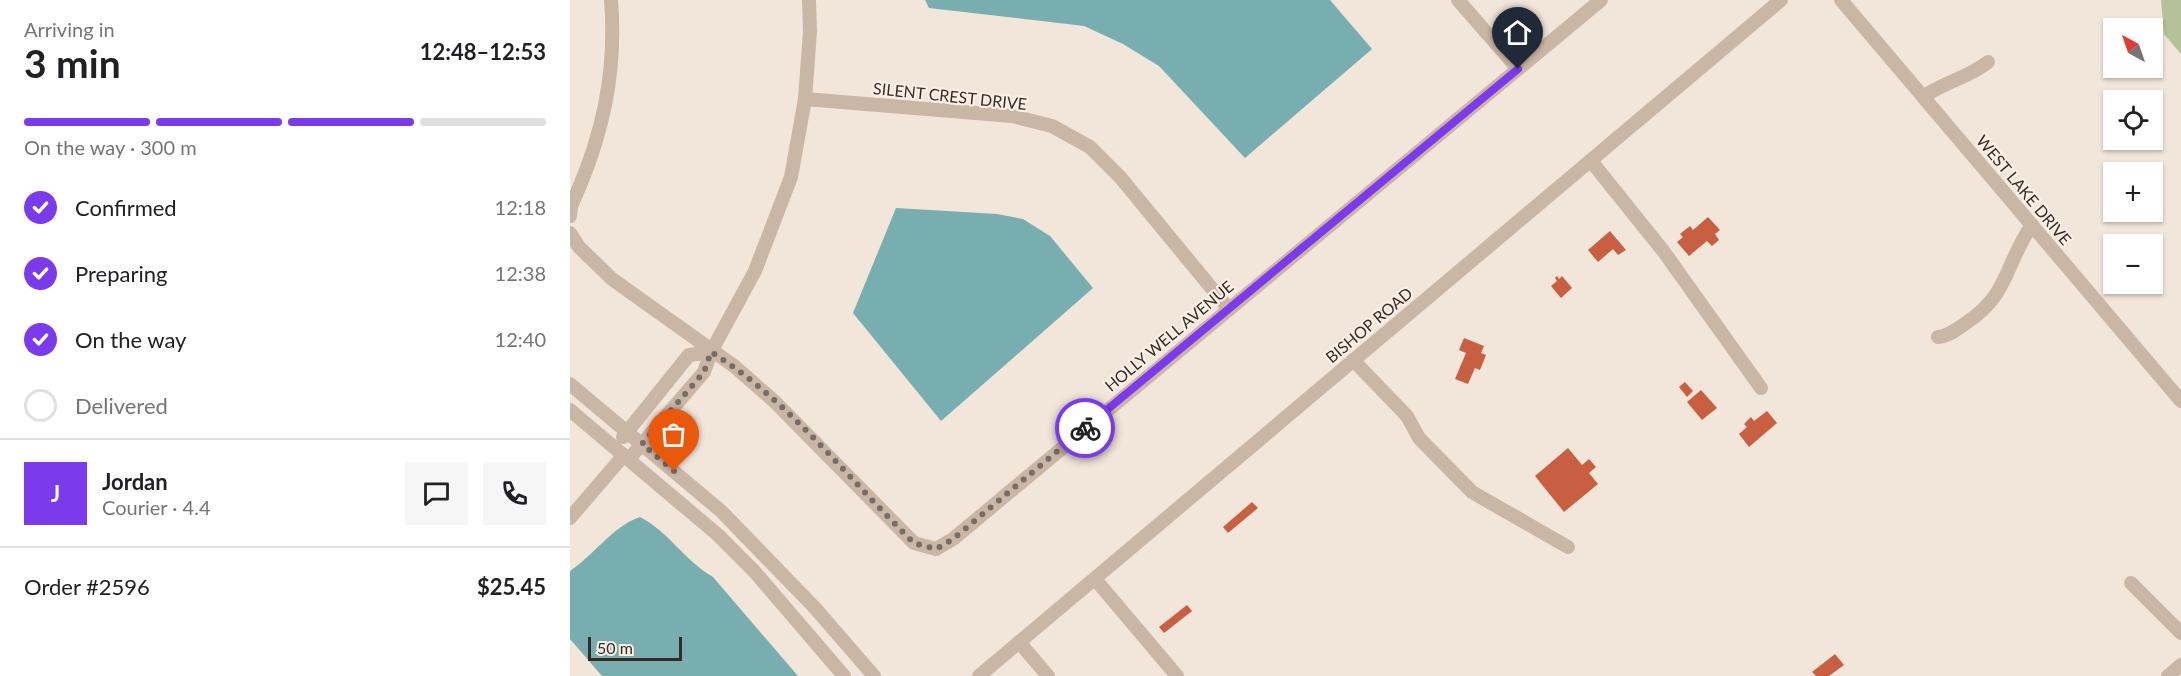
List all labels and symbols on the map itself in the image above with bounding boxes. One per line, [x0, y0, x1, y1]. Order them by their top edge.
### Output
pin [1492, 7, 1543, 69]
north arrow [2103, 18, 2163, 78]
street label: SILENT CREST DRIVE [872, 78, 1028, 113]
street label: WEST LAKE DRIVE [1973, 131, 2076, 248]
street label: HOLLY WELL AVENUE [1101, 276, 1237, 395]
street label: BISHOP ROAD [1322, 283, 1416, 366]
courier [1055, 398, 1115, 458]
pin [648, 409, 699, 471]
scale bar [588, 634, 682, 662]

